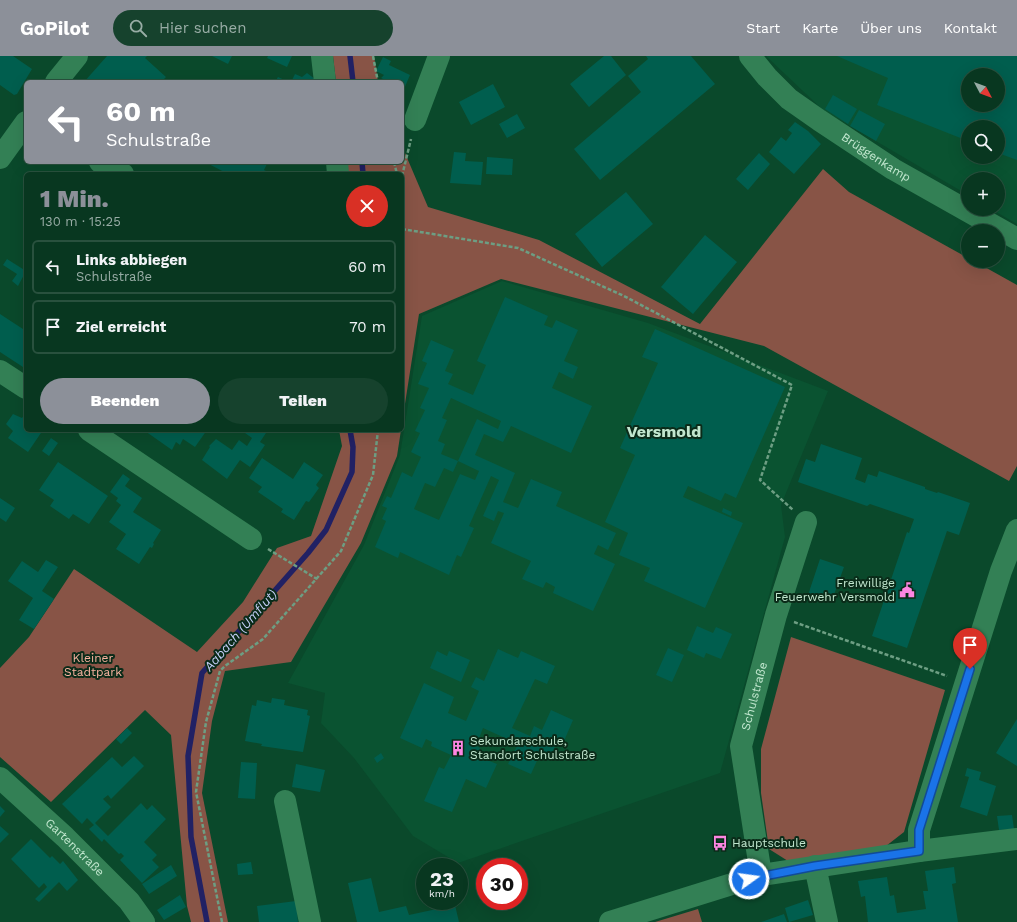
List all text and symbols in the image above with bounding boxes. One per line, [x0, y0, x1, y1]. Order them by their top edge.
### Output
search box [113, 10, 393, 46]
text: GoPilot [20, 17, 89, 40]
icon: search [127, 17, 149, 39]
text: Hier suchen [159, 19, 246, 37]
text: Start [746, 20, 780, 36]
text: Karte [802, 20, 838, 36]
text: Über uns [860, 20, 922, 36]
text: Kontakt [944, 20, 997, 36]
north arrow [961, 68, 1005, 112]
map controls [961, 68, 1005, 268]
text: 60 m [106, 95, 176, 128]
icon: left [40, 96, 92, 148]
button: search [961, 120, 1005, 164]
text: Schulstraße [106, 129, 211, 150]
street label: Brüggenkamp [839, 130, 913, 185]
button: + [961, 172, 1005, 216]
text: 1 Min. [40, 185, 109, 213]
button: close [346, 185, 388, 227]
text: 130 m · 15:25 [40, 214, 121, 229]
button: − [961, 224, 1005, 268]
text: Links abbiegen [76, 251, 187, 269]
icon: left [42, 256, 64, 278]
text: 60 m [348, 258, 386, 276]
text: Schulstraße [76, 269, 152, 284]
icon: arrive [42, 316, 64, 338]
text: Ziel erreicht [76, 318, 166, 336]
text: 70 m [349, 318, 386, 336]
button: Beenden [40, 378, 210, 424]
button: Teilen [218, 378, 388, 424]
district label: Versmold [627, 422, 701, 441]
place label: Freiwillige Feuerwehr Versmold [775, 576, 895, 604]
public building icon: Freiwillige Feuerwehr Versmold [898, 581, 916, 599]
water label: Aabach (Umflut) [200, 587, 280, 675]
pin [953, 628, 987, 669]
icon: arrive [959, 634, 981, 656]
park label: Kleiner Stadtpark [64, 651, 122, 679]
street label: Schulstraße [738, 661, 770, 732]
place label: Sekundarschule, Standort Schulstraße [470, 734, 596, 762]
building icon: Sekundarschule, Standort Schulstraße [449, 739, 467, 757]
street label: Gartenstraße [42, 816, 107, 879]
bus stop icon: Hauptschule [711, 834, 729, 852]
place label: Hauptschule [732, 836, 806, 850]
speed limit sign: 30 [476, 858, 528, 910]
position arrow [728, 858, 770, 900]
text: 23 [430, 867, 454, 891]
text: km/h [429, 888, 455, 899]

